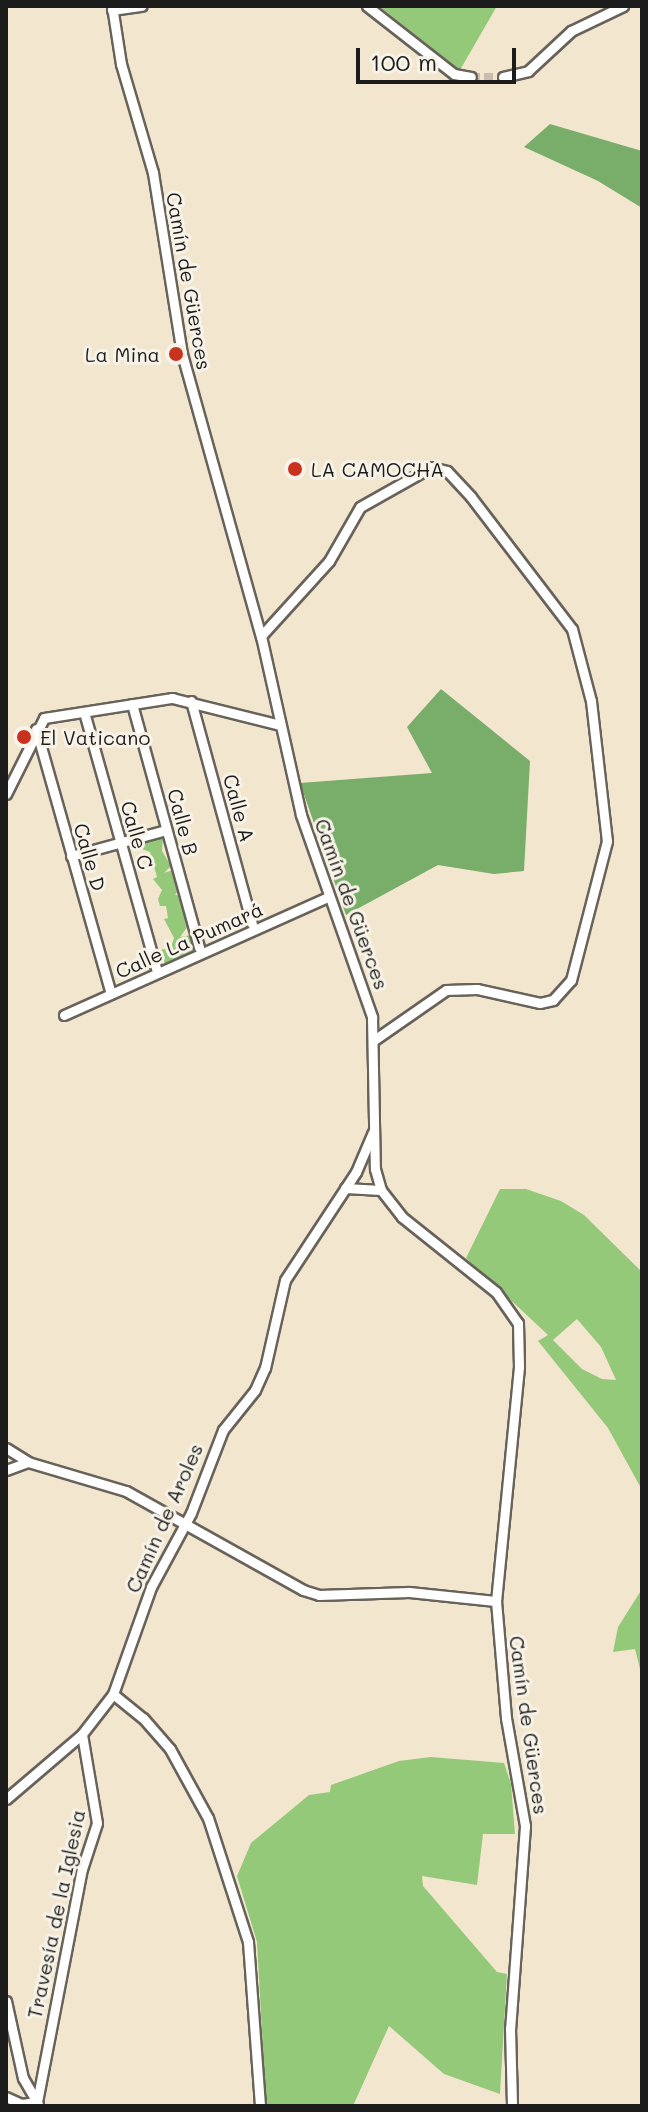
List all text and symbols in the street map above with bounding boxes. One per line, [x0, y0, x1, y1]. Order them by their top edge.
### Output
scale bar [360, 32, 520, 82]
text: 100 m [370, 46, 437, 77]
street label: Camín de Güerces [162, 190, 216, 372]
place label: La Mina [85, 342, 160, 366]
marker: La Mina [167, 345, 185, 363]
place label: LA CAMOCHA [311, 457, 444, 481]
marker: LA CAMOCHA [286, 460, 304, 478]
place label: El Vaticano [40, 725, 150, 749]
marker: El Vaticano [15, 728, 33, 746]
street label: Calle A [218, 771, 260, 845]
street label: Calle B [163, 786, 203, 858]
street label: Calle C [116, 798, 158, 872]
street label: Camín de Güerces [310, 815, 394, 993]
street label: Calle D [69, 820, 111, 894]
street label: Calle La Pumará [111, 897, 267, 983]
street label: Camín de Aroles [120, 1440, 208, 1596]
street label: Camín de Güerces [505, 1634, 553, 1816]
street label: Travesía de la Iglesia [22, 1807, 90, 2021]

